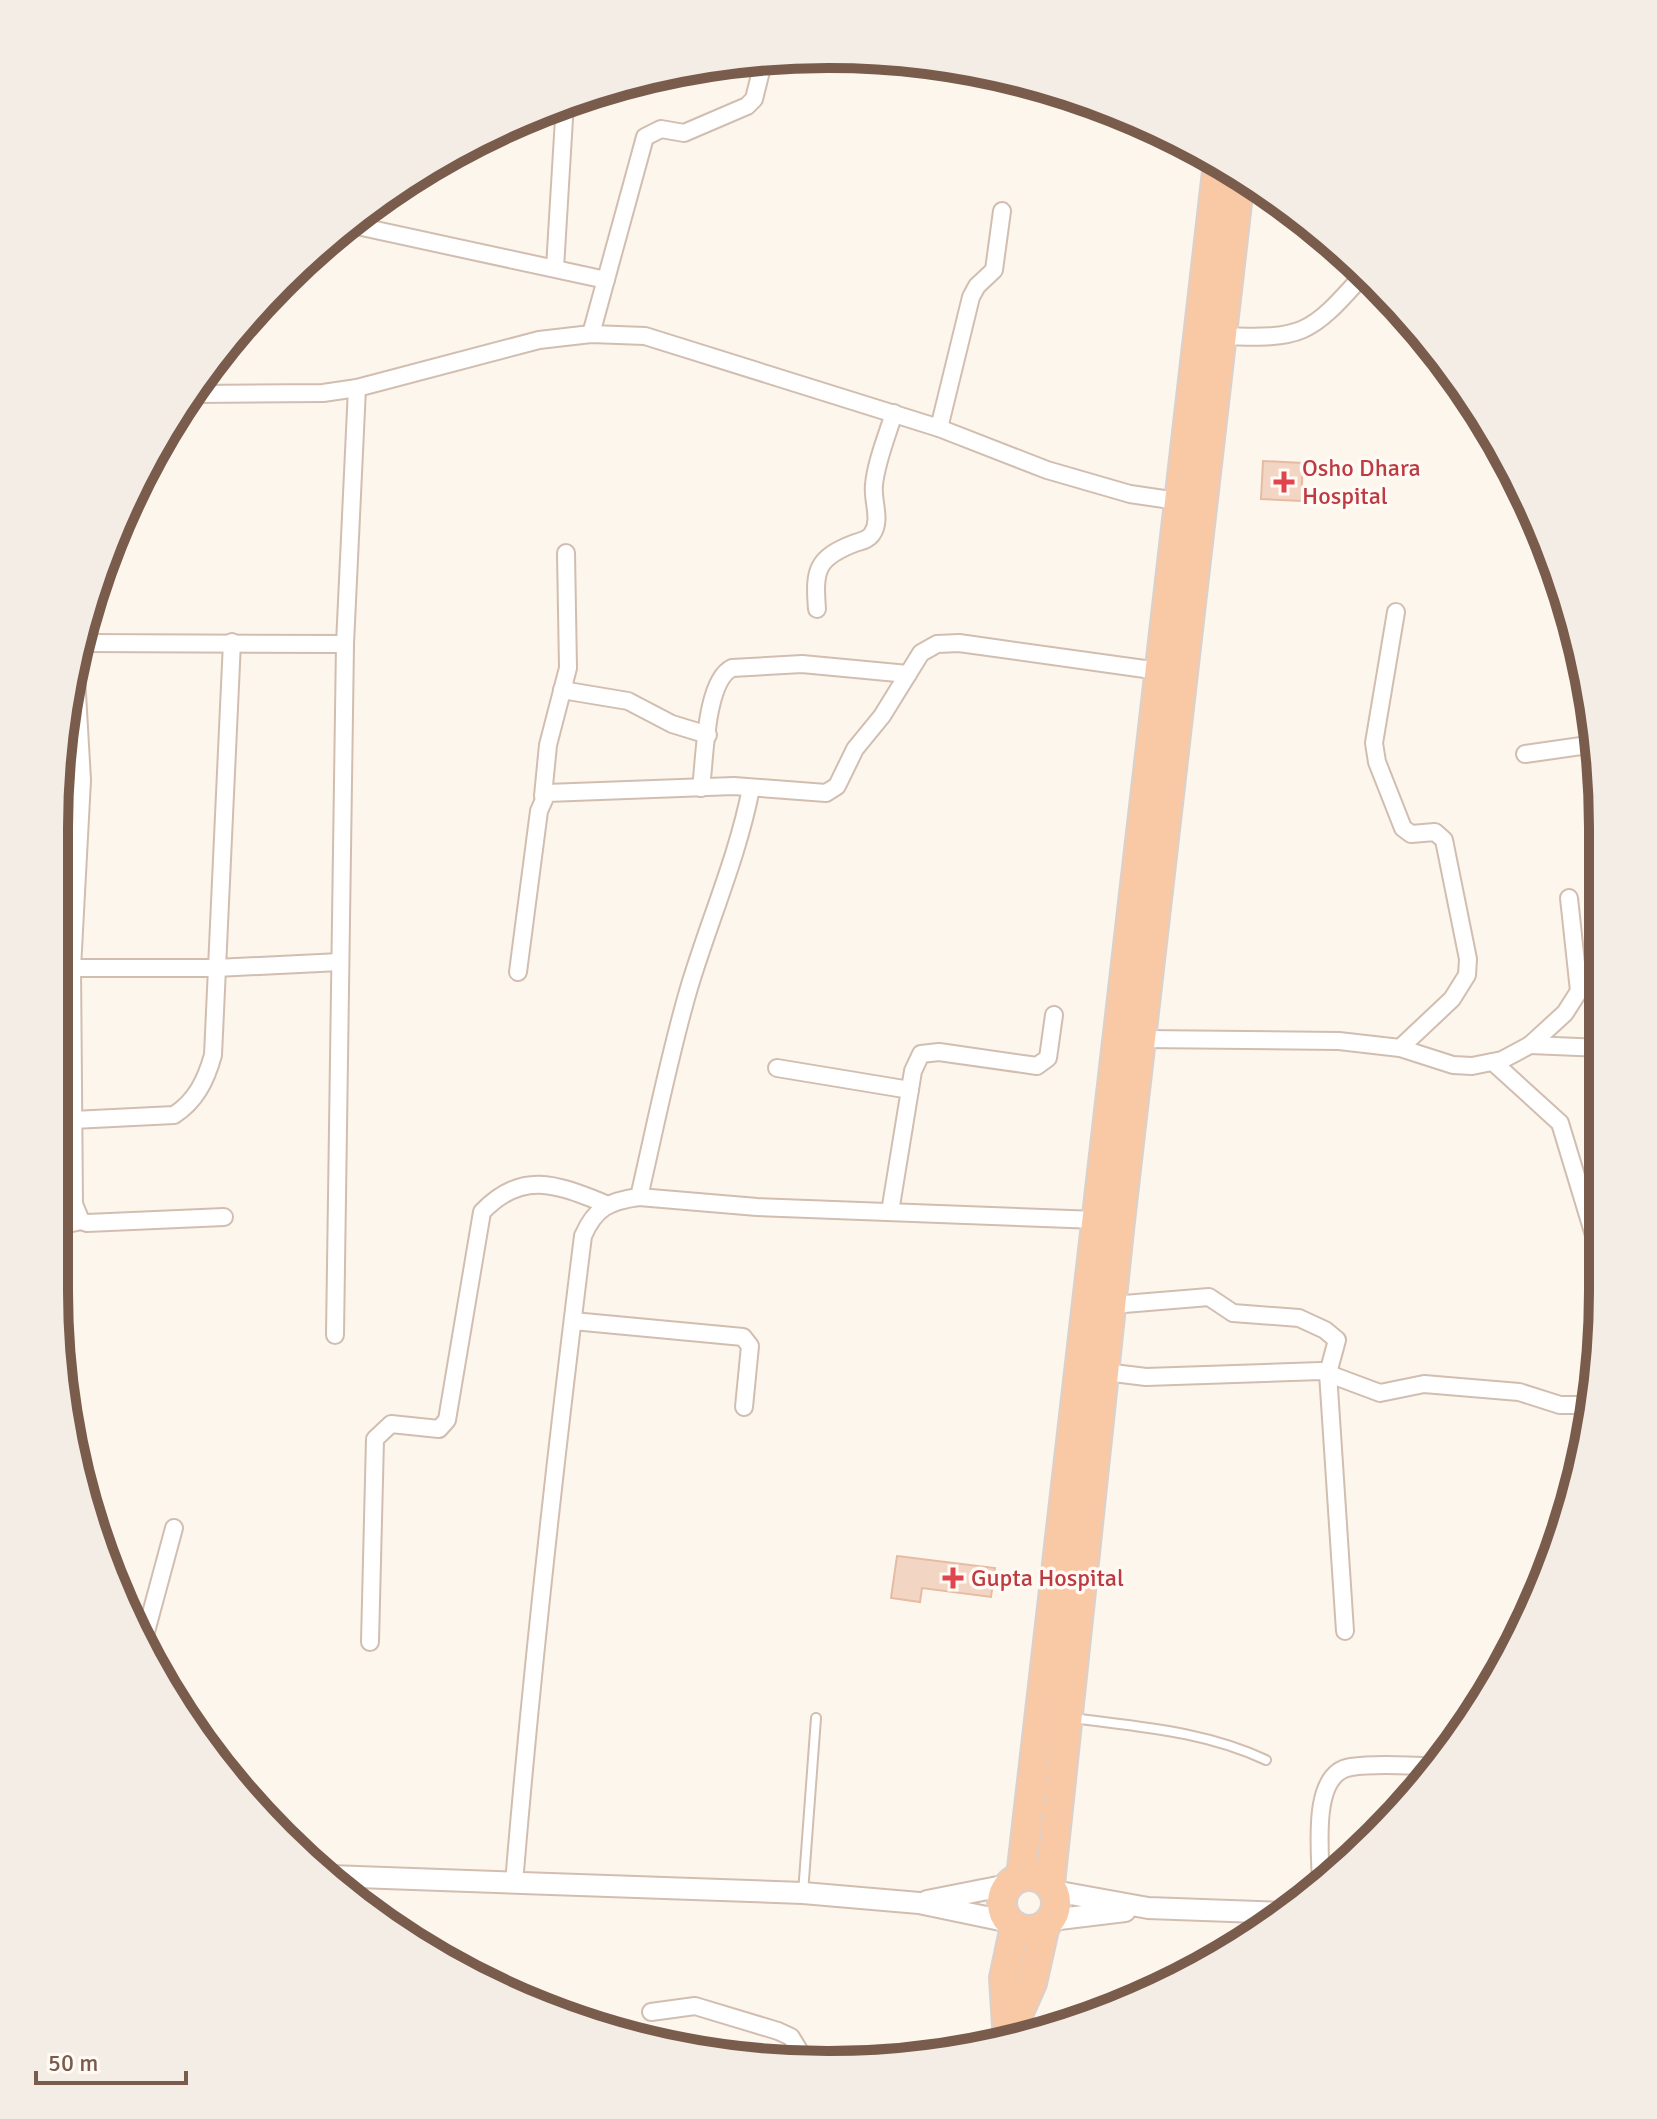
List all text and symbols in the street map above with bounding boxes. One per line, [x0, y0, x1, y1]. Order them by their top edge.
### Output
place label: Osho Dhara Hospital [1302, 453, 1421, 511]
marker: Osho Dhara Hospital [1273, 471, 1295, 493]
place label: Gupta Hospital [971, 1563, 1124, 1593]
marker: Gupta Hospital [942, 1567, 964, 1589]
scale bar [36, 2035, 186, 2085]
text: 50 m [48, 2048, 98, 2078]

